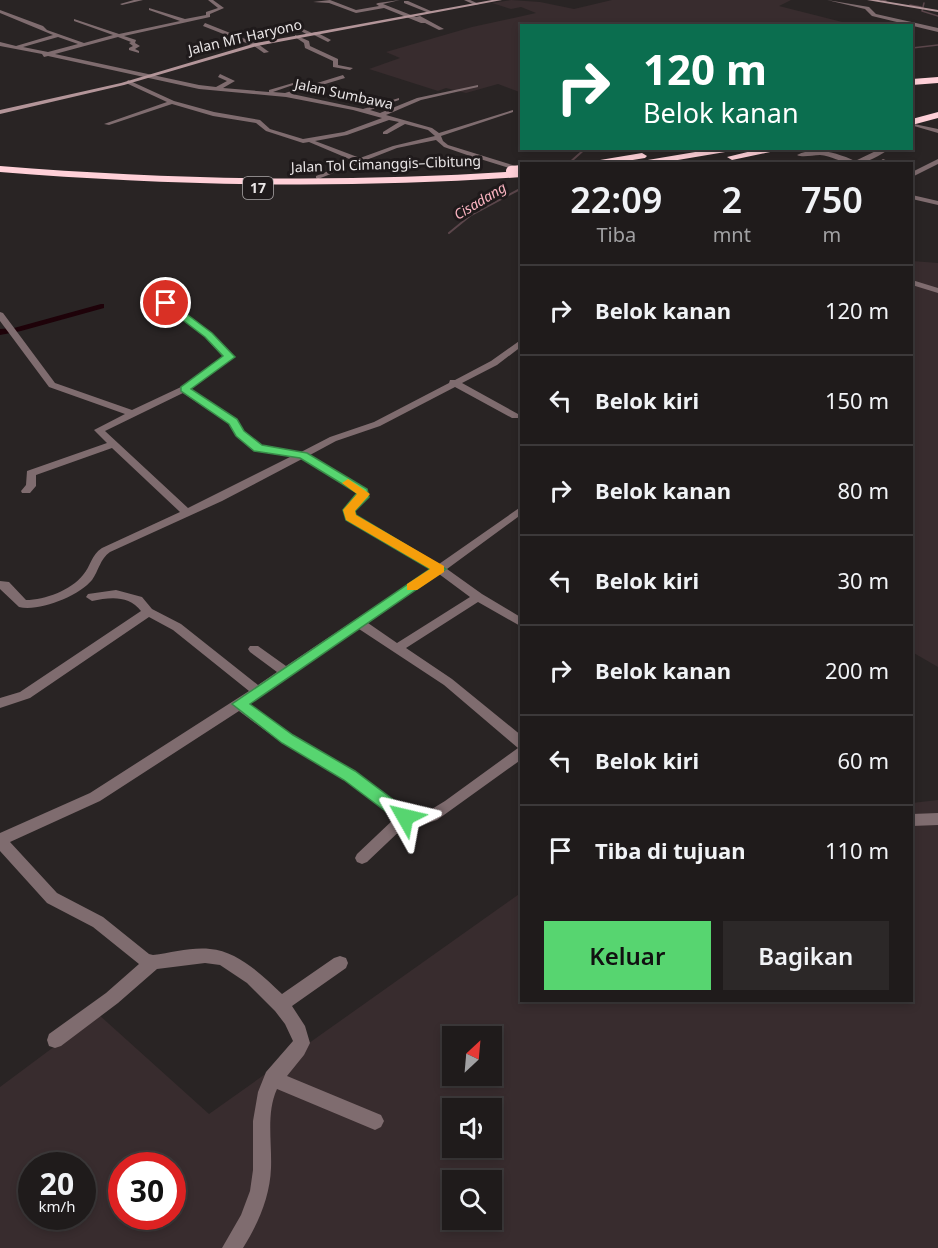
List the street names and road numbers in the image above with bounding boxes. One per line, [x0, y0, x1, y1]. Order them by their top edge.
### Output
street label: Jalan MT Haryono [184, 14, 304, 59]
street label: Jalan Sumbawa [291, 73, 395, 113]
street label: Jalan Tol Cimanggis–Cibitung [289, 151, 481, 176]
road number: 17 [243, 177, 273, 199]

